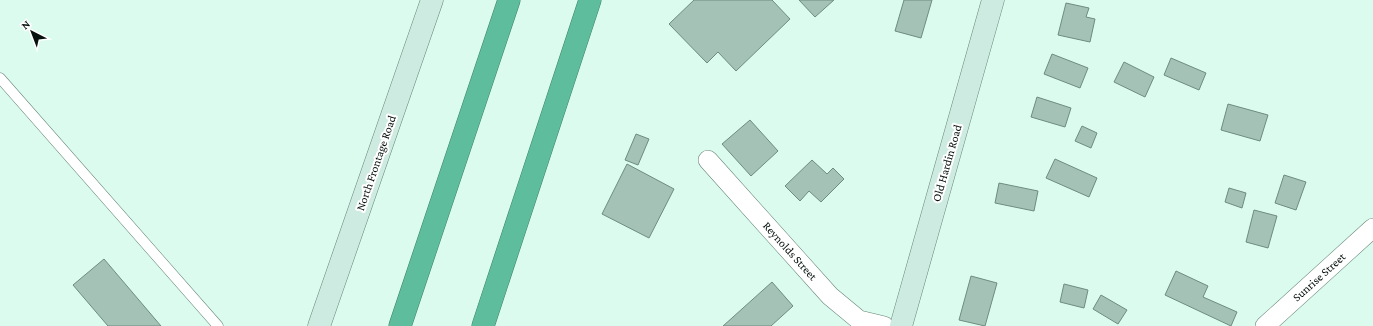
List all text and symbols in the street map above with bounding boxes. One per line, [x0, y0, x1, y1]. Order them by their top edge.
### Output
north arrow [12, 12, 52, 52]
text: N [19, 17, 32, 32]
street label: North Frontage Road [353, 113, 399, 213]
street label: Old Hardin Road [929, 122, 965, 203]
street label: Reynolds Street [760, 219, 821, 284]
street label: Sunrise Street [1290, 249, 1349, 304]

